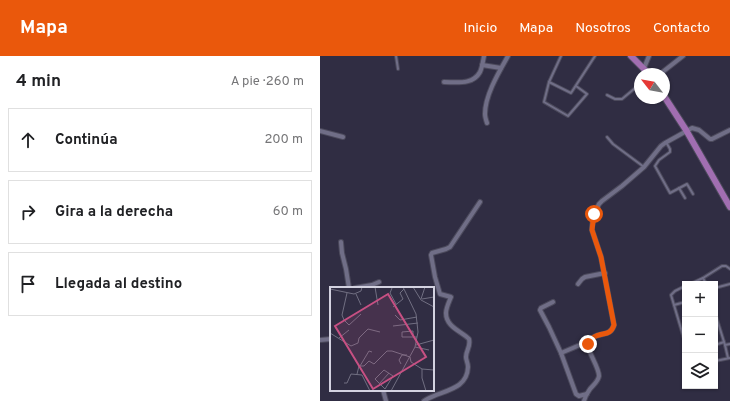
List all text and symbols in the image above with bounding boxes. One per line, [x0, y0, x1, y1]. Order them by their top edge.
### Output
text: Mapa [20, 16, 68, 40]
text: Inicio [464, 20, 497, 37]
text: Mapa [519, 20, 553, 37]
text: Nosotros [575, 20, 631, 37]
text: Contacto [653, 20, 710, 37]
north arrow [634, 68, 670, 104]
text: 4 min [16, 71, 61, 93]
text: A pie · 260 m [231, 74, 304, 90]
icon: ahead [17, 129, 39, 151]
text: Continúa [55, 131, 117, 150]
text: 200 m [264, 132, 303, 148]
icon: right [17, 201, 39, 223]
text: Gira a la derecha [55, 203, 173, 222]
text: 60 m [273, 204, 303, 220]
route start [585, 205, 603, 223]
icon: arrive [17, 273, 39, 295]
text: Llegada al destino [55, 275, 182, 294]
map controls [682, 281, 718, 389]
button: + [682, 281, 718, 317]
inset map [330, 287, 434, 391]
button: − [682, 317, 718, 353]
route end [579, 335, 597, 353]
button: layers [682, 353, 718, 389]

